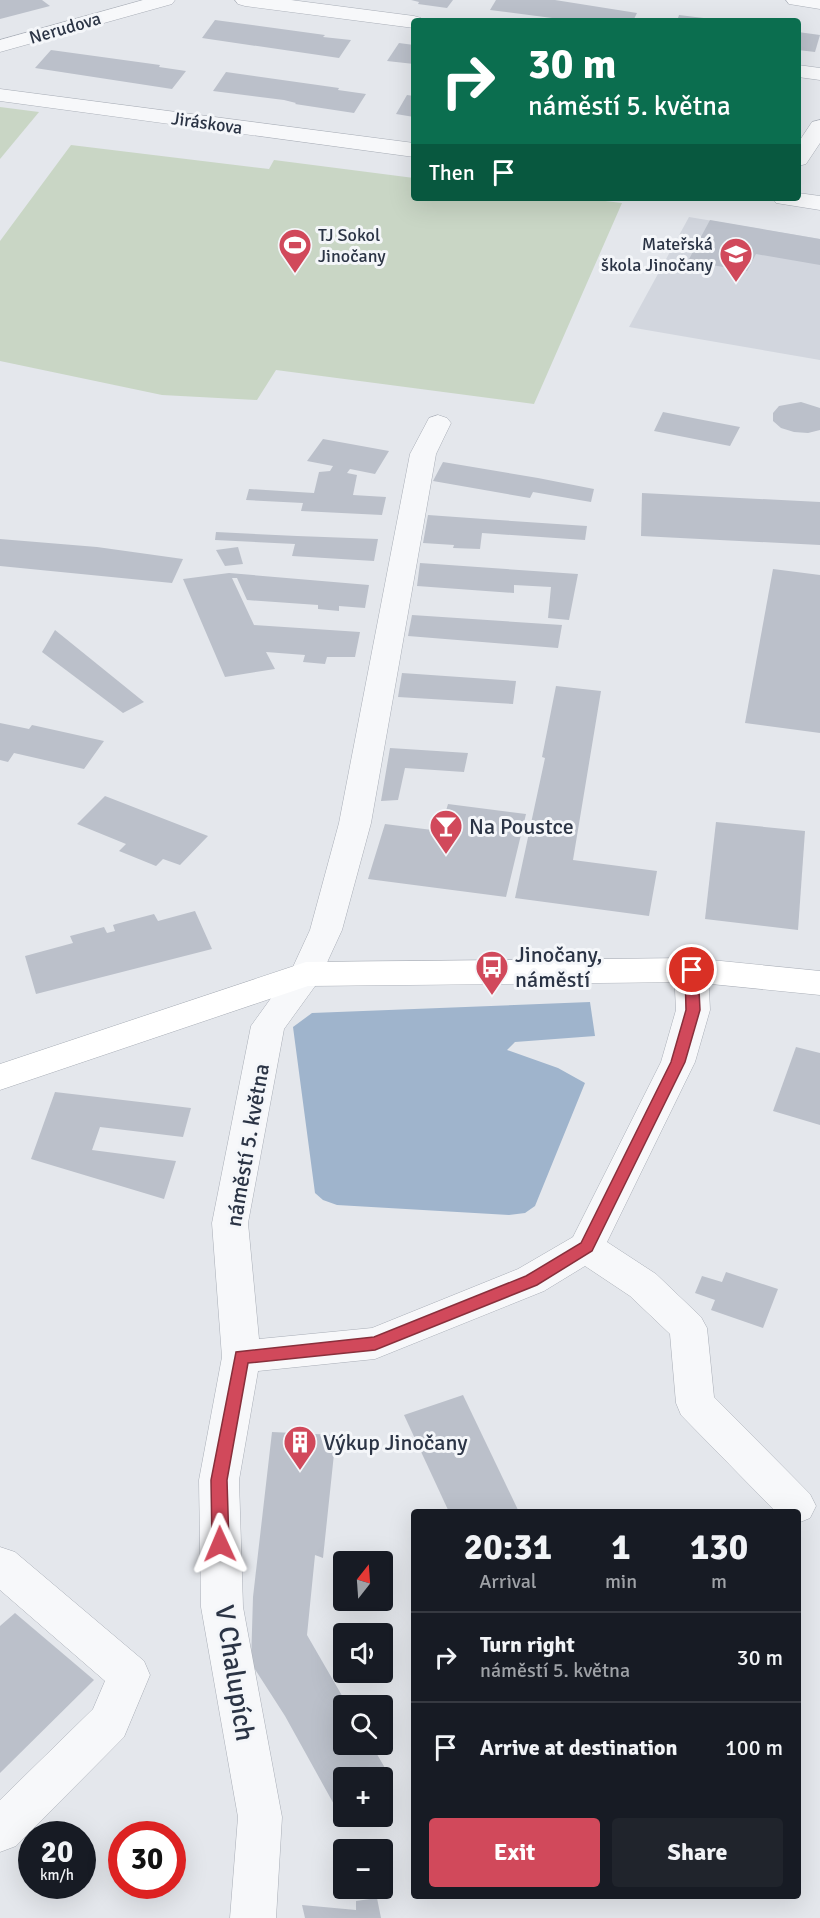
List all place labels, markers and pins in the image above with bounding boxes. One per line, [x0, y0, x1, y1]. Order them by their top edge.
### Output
place label: TJ Sokol Jinočany [318, 224, 386, 267]
sports icon: TJ Sokol Jinočany [277, 227, 313, 274]
place label: Mateřská škola Jinočany [601, 233, 714, 276]
school or university icon: Mateřská škola Jinočany [718, 236, 754, 283]
bar icon: Na Poustce [428, 808, 464, 855]
place label: Na Poustce [469, 813, 574, 840]
place label: Jinočany, náměstí [515, 941, 602, 993]
pin [666, 944, 717, 995]
bus stop icon: Jinočany, náměstí [474, 949, 510, 996]
building icon: Výkup Jinočany [282, 1424, 318, 1471]
place label: Výkup Jinočany [323, 1429, 468, 1456]

